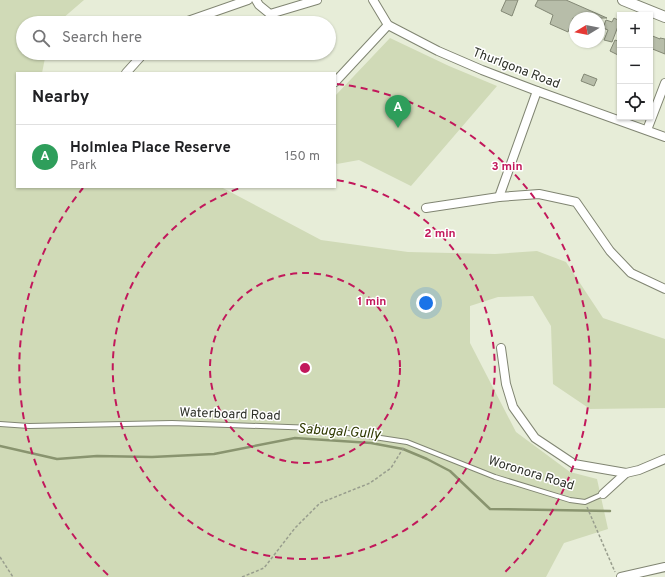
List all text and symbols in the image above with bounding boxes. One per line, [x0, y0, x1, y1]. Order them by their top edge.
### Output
north arrow [569, 12, 605, 48]
map controls [617, 12, 653, 120]
button: + [617, 12, 653, 48]
search box [16, 16, 336, 60]
icon: search [30, 27, 52, 49]
text: Search here [62, 29, 142, 48]
street label: Thurlgona Road [470, 45, 562, 93]
button: − [617, 48, 653, 84]
button: locate [617, 84, 653, 120]
text: Nearby [32, 87, 89, 109]
pin: A [385, 95, 411, 128]
text: Holmlea Place Reserve [70, 139, 231, 158]
text: A [40, 149, 50, 165]
text: 150 m [285, 149, 320, 165]
text: Park [70, 158, 97, 174]
text: 3 min [491, 159, 523, 175]
text: 2 min [424, 226, 456, 242]
your location [416, 293, 436, 313]
text: 1 min [358, 294, 386, 310]
centre of rings [298, 361, 312, 375]
street label: Waterboard Road [179, 405, 281, 425]
water label: Sabugal Gully [297, 421, 382, 443]
street label: Woronora Road [486, 453, 576, 495]

